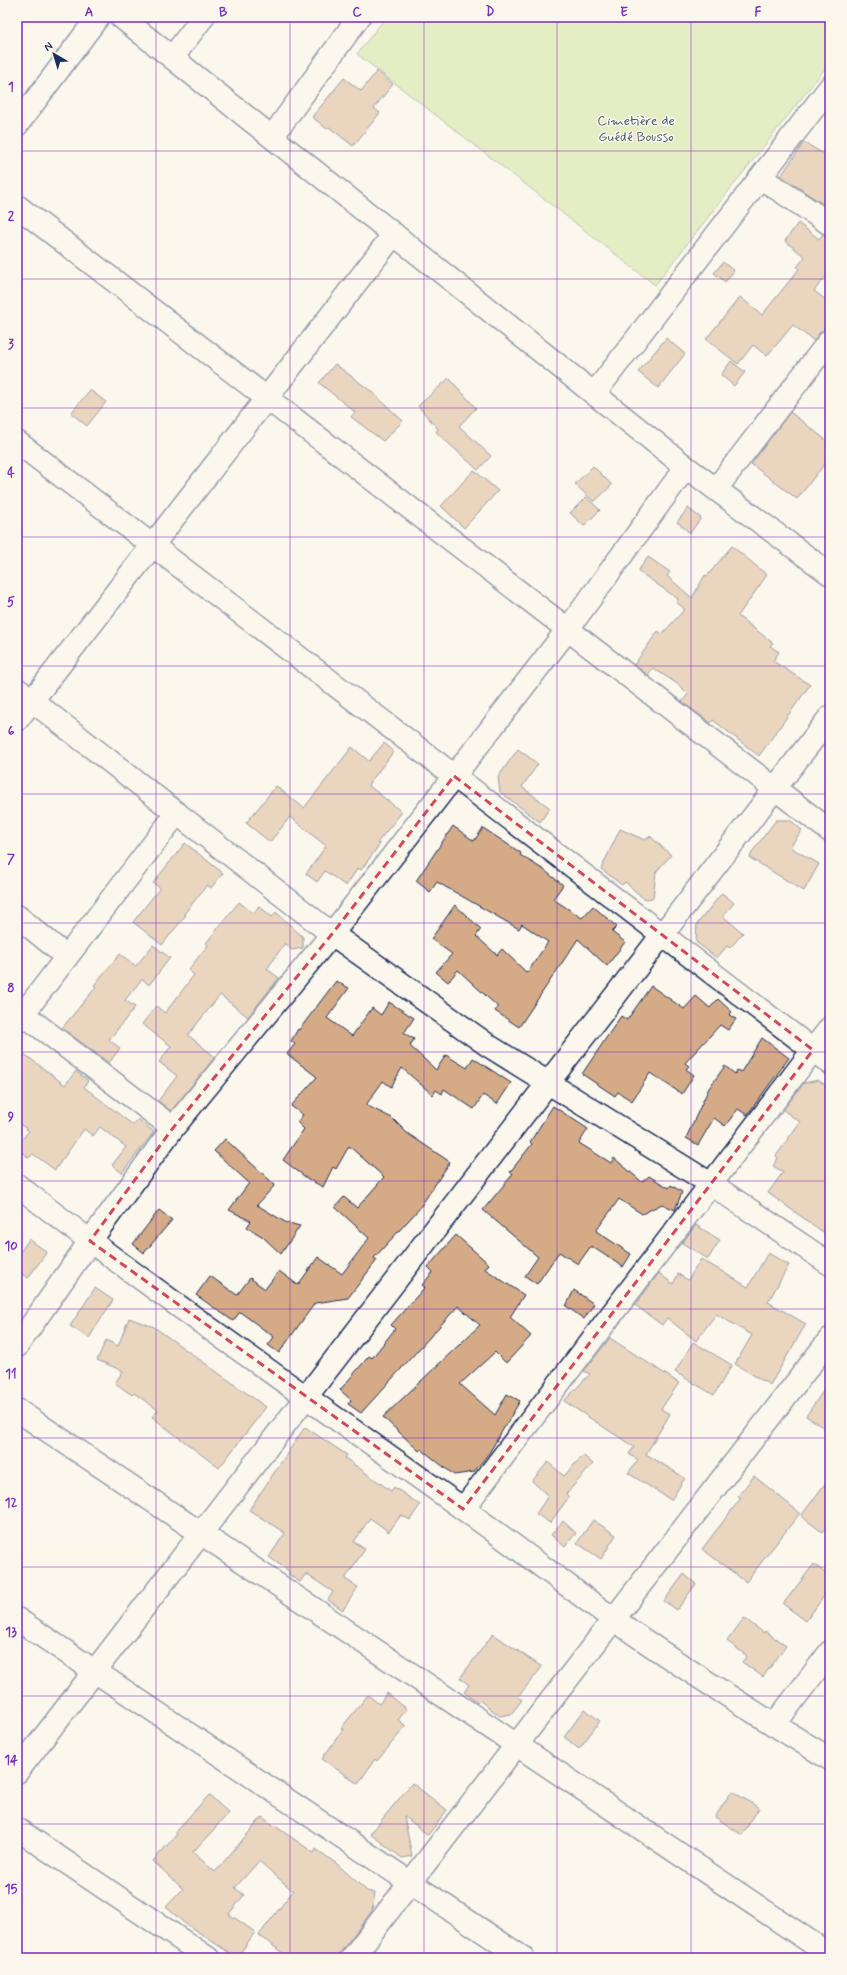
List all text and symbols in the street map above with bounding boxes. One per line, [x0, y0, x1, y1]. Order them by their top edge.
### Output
text: A [85, 4, 93, 21]
text: B [219, 4, 228, 21]
text: C [352, 4, 362, 21]
text: D [486, 4, 495, 21]
text: E [620, 4, 628, 21]
text: F [755, 4, 762, 21]
north arrow [34, 34, 74, 74]
text: N [41, 39, 56, 55]
text: 1 [8, 79, 14, 96]
park label: Cimetière de Guédé Bousso [597, 112, 675, 146]
text: 2 [8, 208, 15, 225]
text: 3 [8, 336, 14, 353]
text: 4 [7, 465, 15, 482]
text: 5 [7, 594, 15, 611]
text: 6 [8, 723, 15, 740]
text: 7 [7, 851, 15, 868]
text: 8 [7, 980, 15, 997]
text: 9 [8, 1109, 15, 1126]
text: 10 [4, 1238, 18, 1255]
text: 11 [5, 1366, 17, 1383]
text: 12 [5, 1495, 17, 1512]
text: 13 [5, 1624, 17, 1641]
text: 14 [4, 1752, 18, 1769]
text: 15 [5, 1881, 17, 1898]

